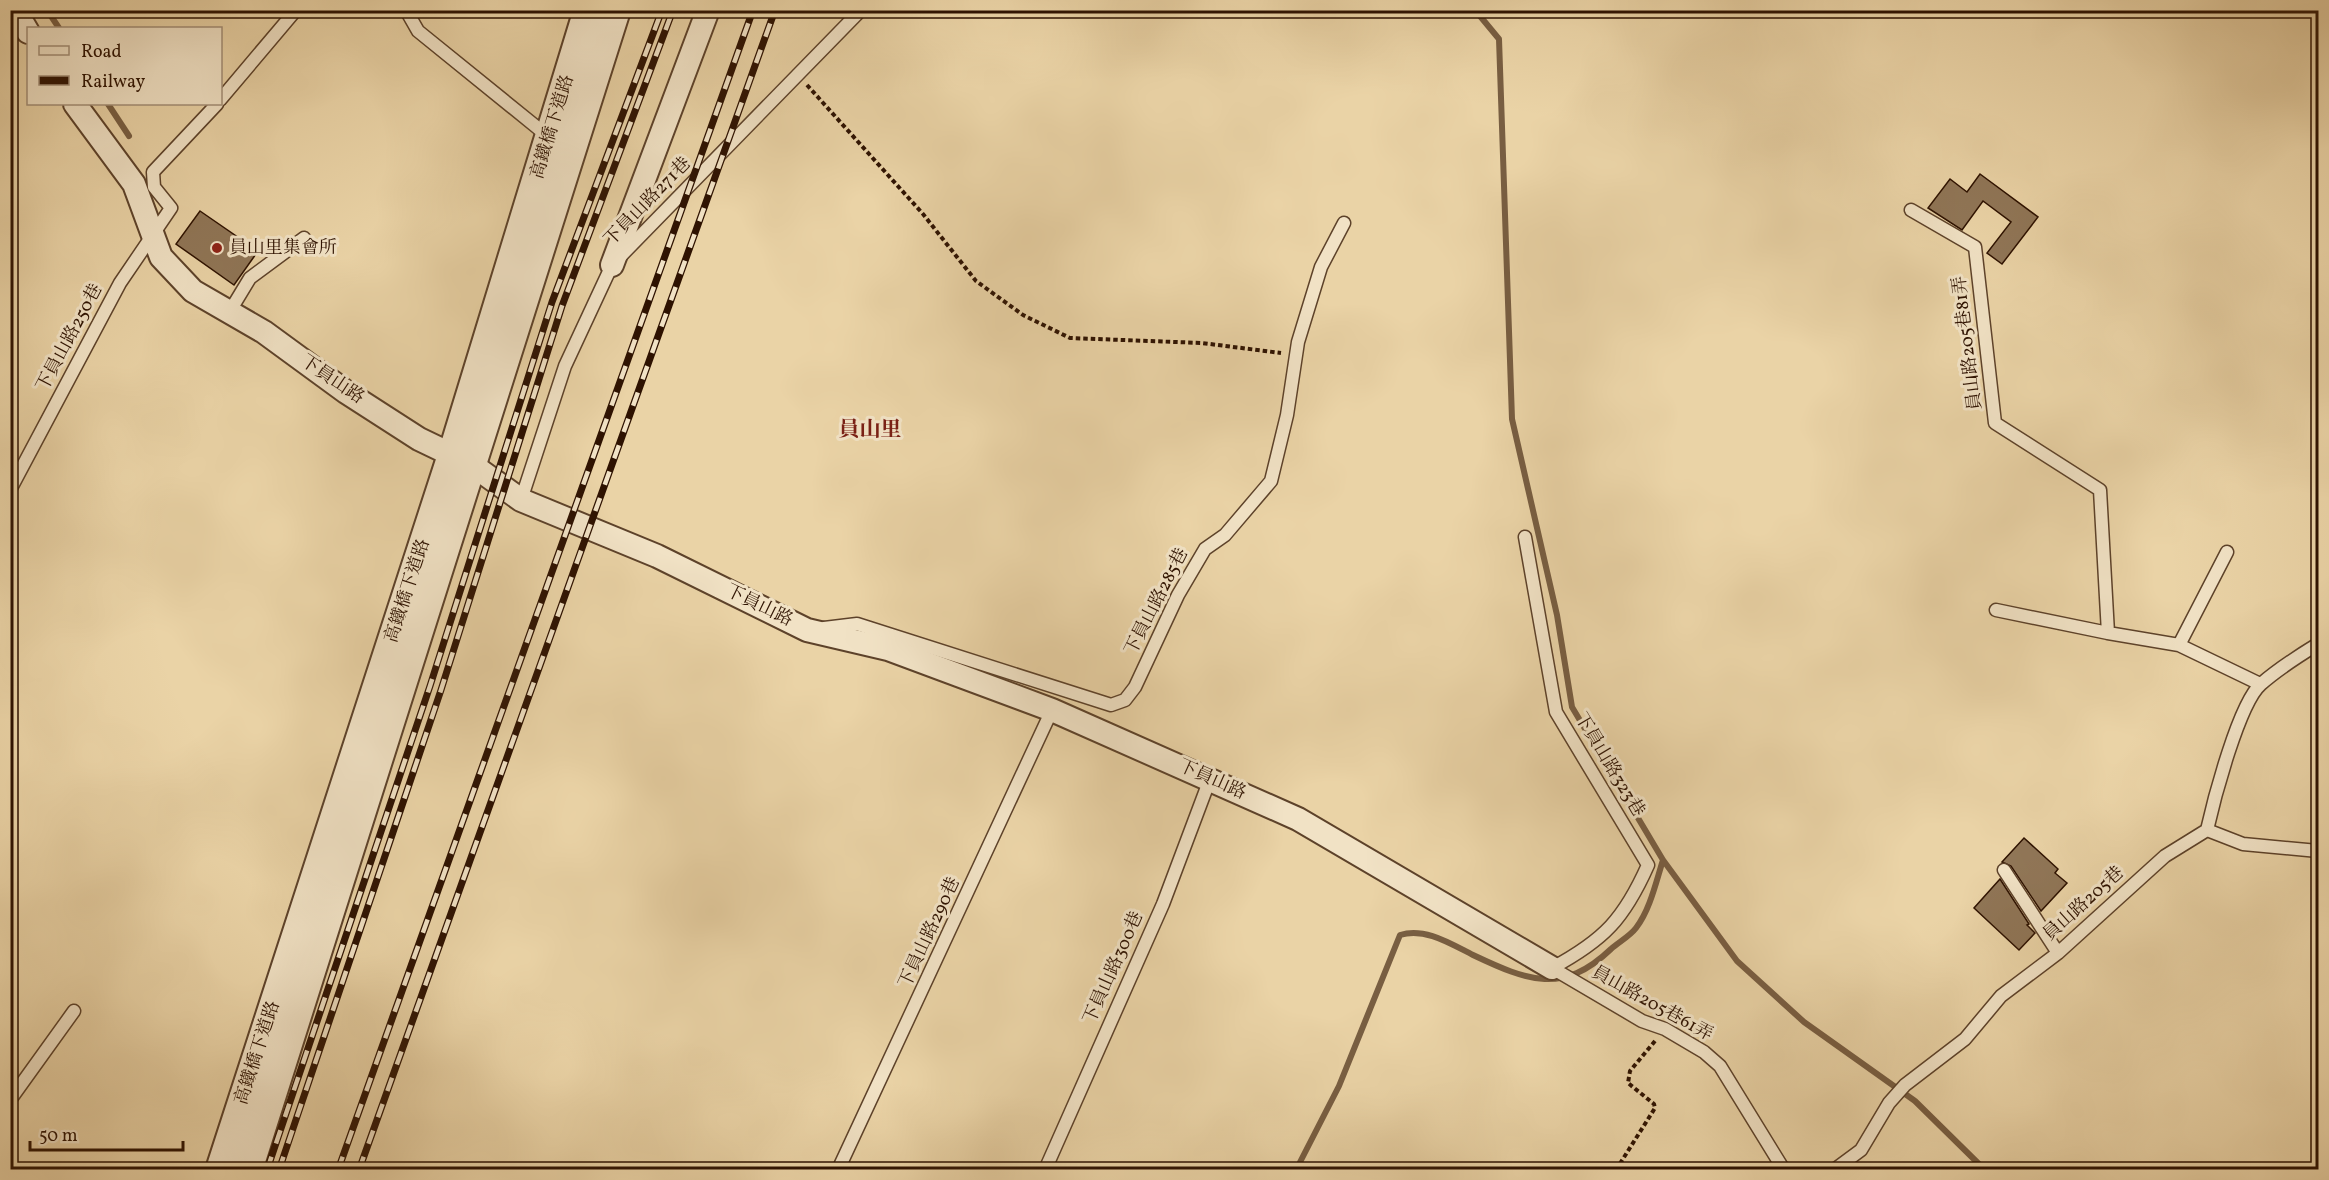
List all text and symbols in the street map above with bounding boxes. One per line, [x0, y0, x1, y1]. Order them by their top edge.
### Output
legend [27, 27, 222, 105]
text: Road [81, 40, 122, 65]
text: Railway [81, 70, 145, 95]
street label: 高鐵橋下道路 [525, 72, 581, 182]
street label: 下員山路271巷 [599, 152, 697, 252]
place label: 員山里集會所 [229, 236, 337, 261]
marker: 員山里集會所 [210, 241, 224, 255]
street label: 員山路205巷81弄 [1947, 275, 1989, 411]
street label: 下員山路250巷 [31, 280, 109, 396]
street label: 下員山路 [295, 350, 369, 410]
district label: 員山里 [839, 416, 902, 445]
street label: 高鐵橋下道路 [379, 536, 437, 646]
street label: 下員山路285巷 [1119, 544, 1195, 660]
street label: 下員山路 [721, 579, 797, 633]
street label: 下員山路323巷 [1568, 708, 1650, 822]
street label: 下員山路 [1174, 754, 1250, 806]
street label: 員山路205巷 [2038, 861, 2130, 947]
street label: 下員山路290巷 [893, 873, 967, 993]
street label: 下員山路300巷 [1078, 908, 1150, 1028]
street label: 員山路205巷61弄 [1587, 960, 1717, 1048]
street label: 高鐵橋下道路 [229, 998, 287, 1108]
scale bar [30, 1114, 183, 1152]
text: 50 m [39, 1124, 78, 1149]

